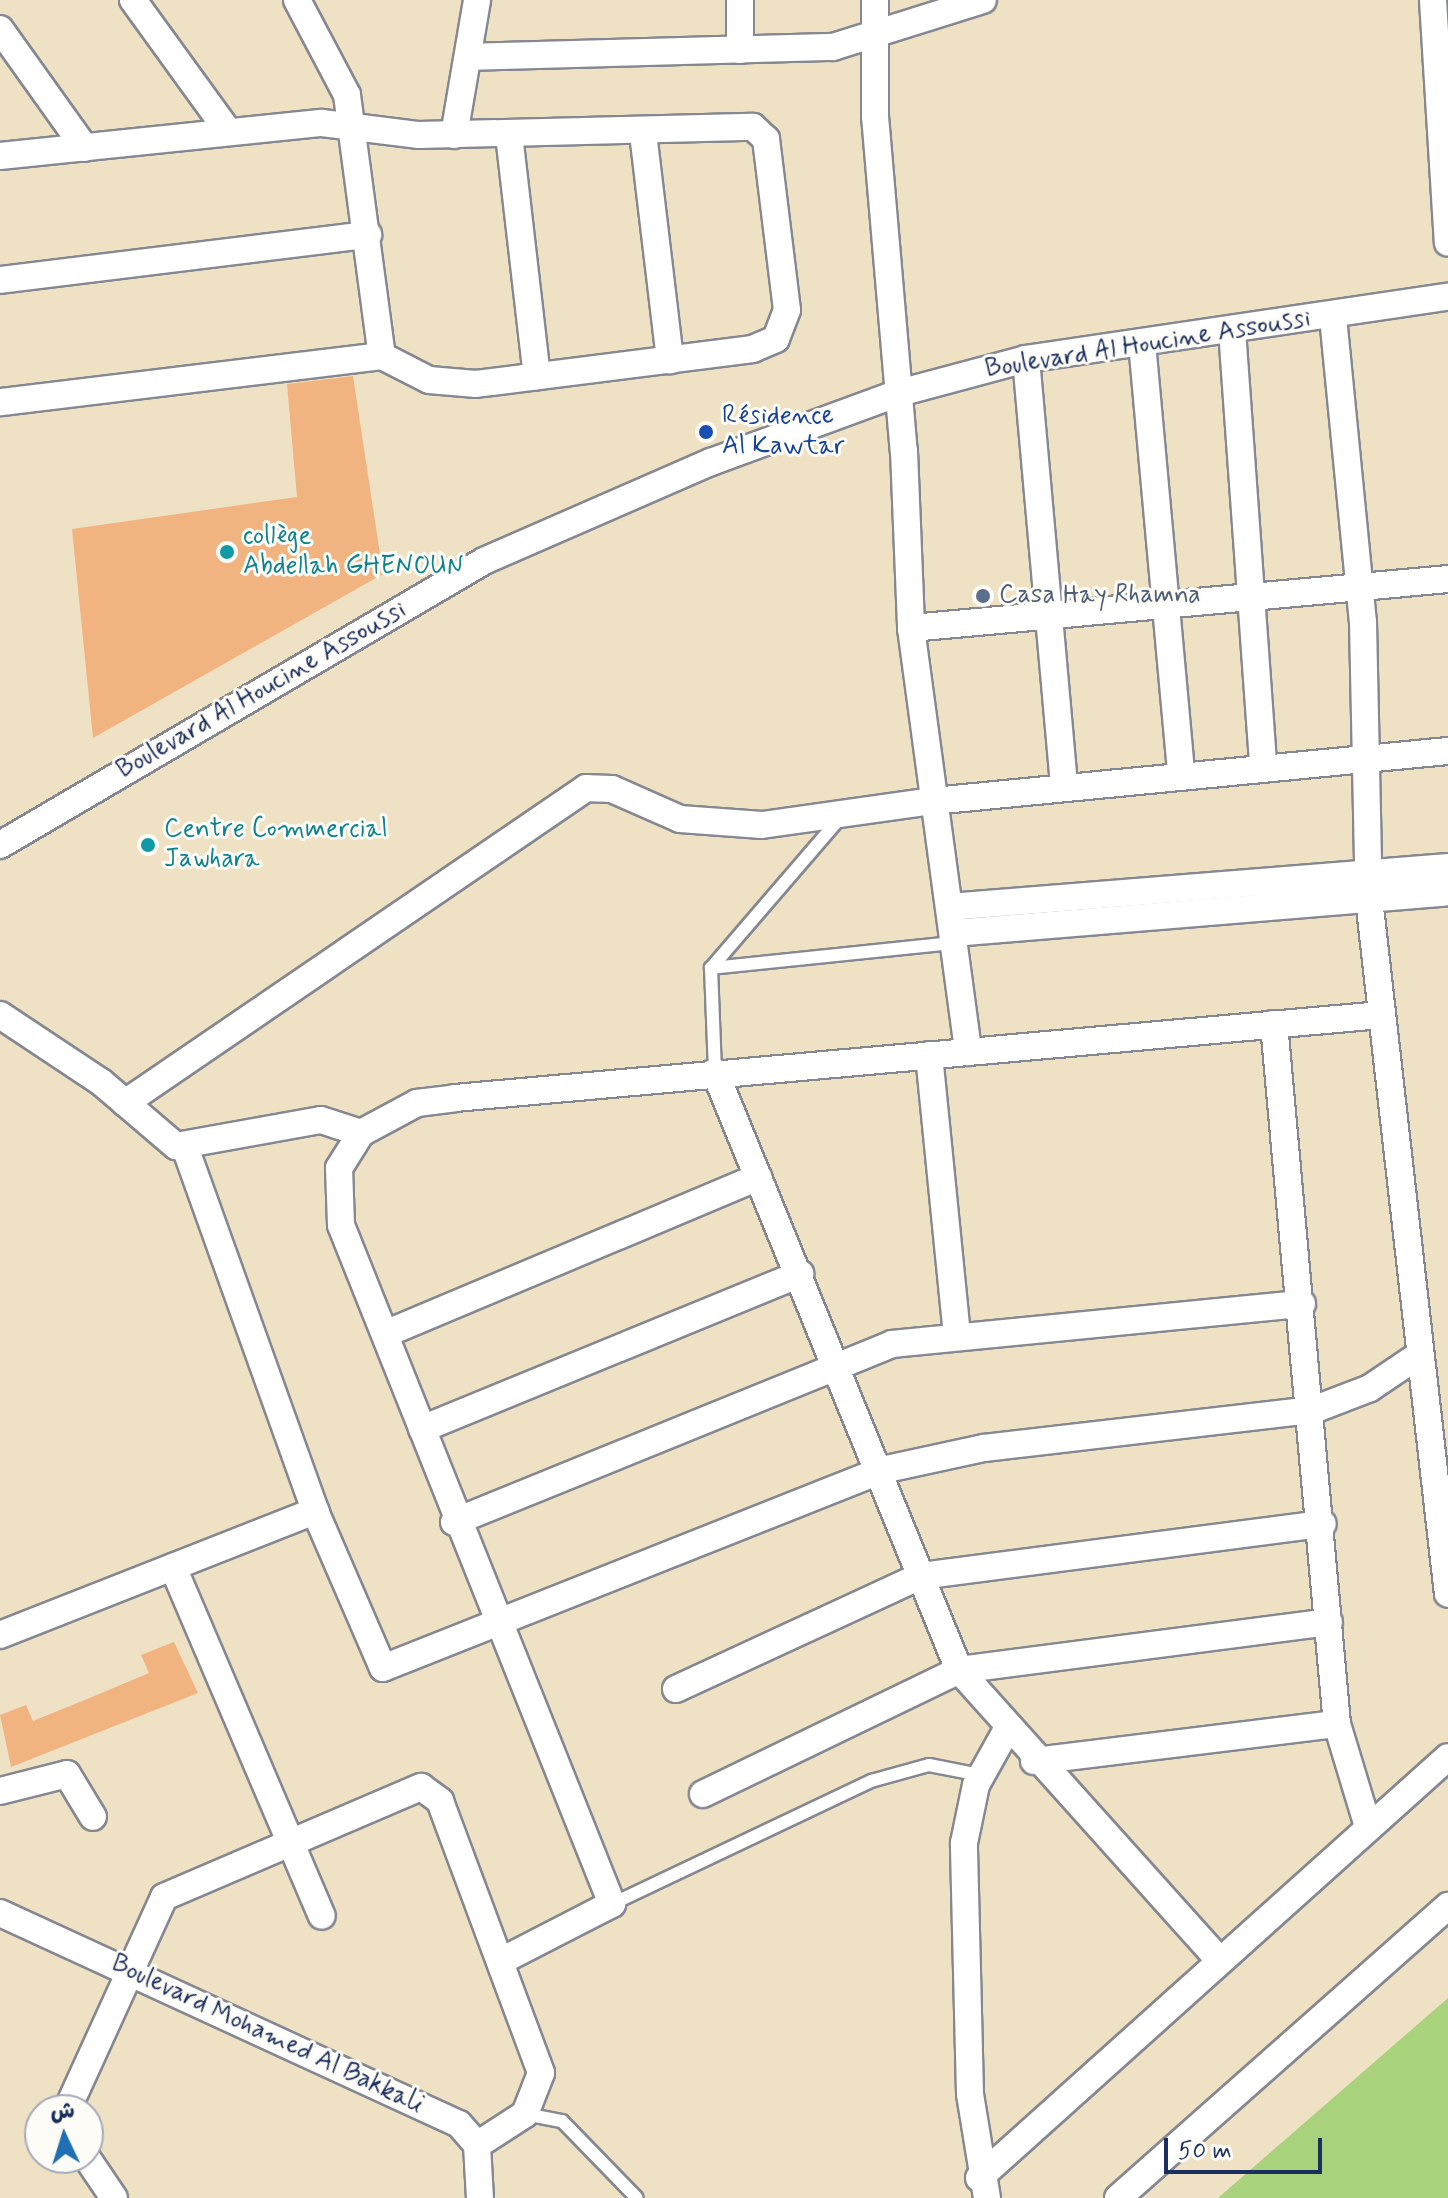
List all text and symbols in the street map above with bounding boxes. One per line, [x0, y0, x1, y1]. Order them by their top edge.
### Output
street label: Boulevard Al Houcine Assoussi [983, 304, 1313, 386]
place label: Résidence Al Kawtar [722, 401, 837, 462]
marker: Résidence Al Kawtar [697, 423, 715, 441]
place label: collège Abdellah GHENOUN [243, 521, 459, 582]
marker: collège Abdellah GHENOUN [218, 543, 236, 561]
place label: Casa Hay Rhamna [999, 580, 1209, 612]
marker: Casa Hay Rhamna [974, 587, 992, 605]
street label: Boulevard Al Houcine Assoussi [111, 595, 413, 787]
place label: Centre Commercial Jawhara [164, 814, 394, 876]
marker: Centre Commercial Jawhara [139, 836, 157, 854]
street label: Boulevard Mohamed Al Bakkali [104, 1948, 430, 2122]
north arrow [24, 2094, 104, 2174]
text: ش [49, 2097, 76, 2127]
scale bar [1168, 2122, 1326, 2172]
text: 50 m [1178, 2136, 1232, 2167]

